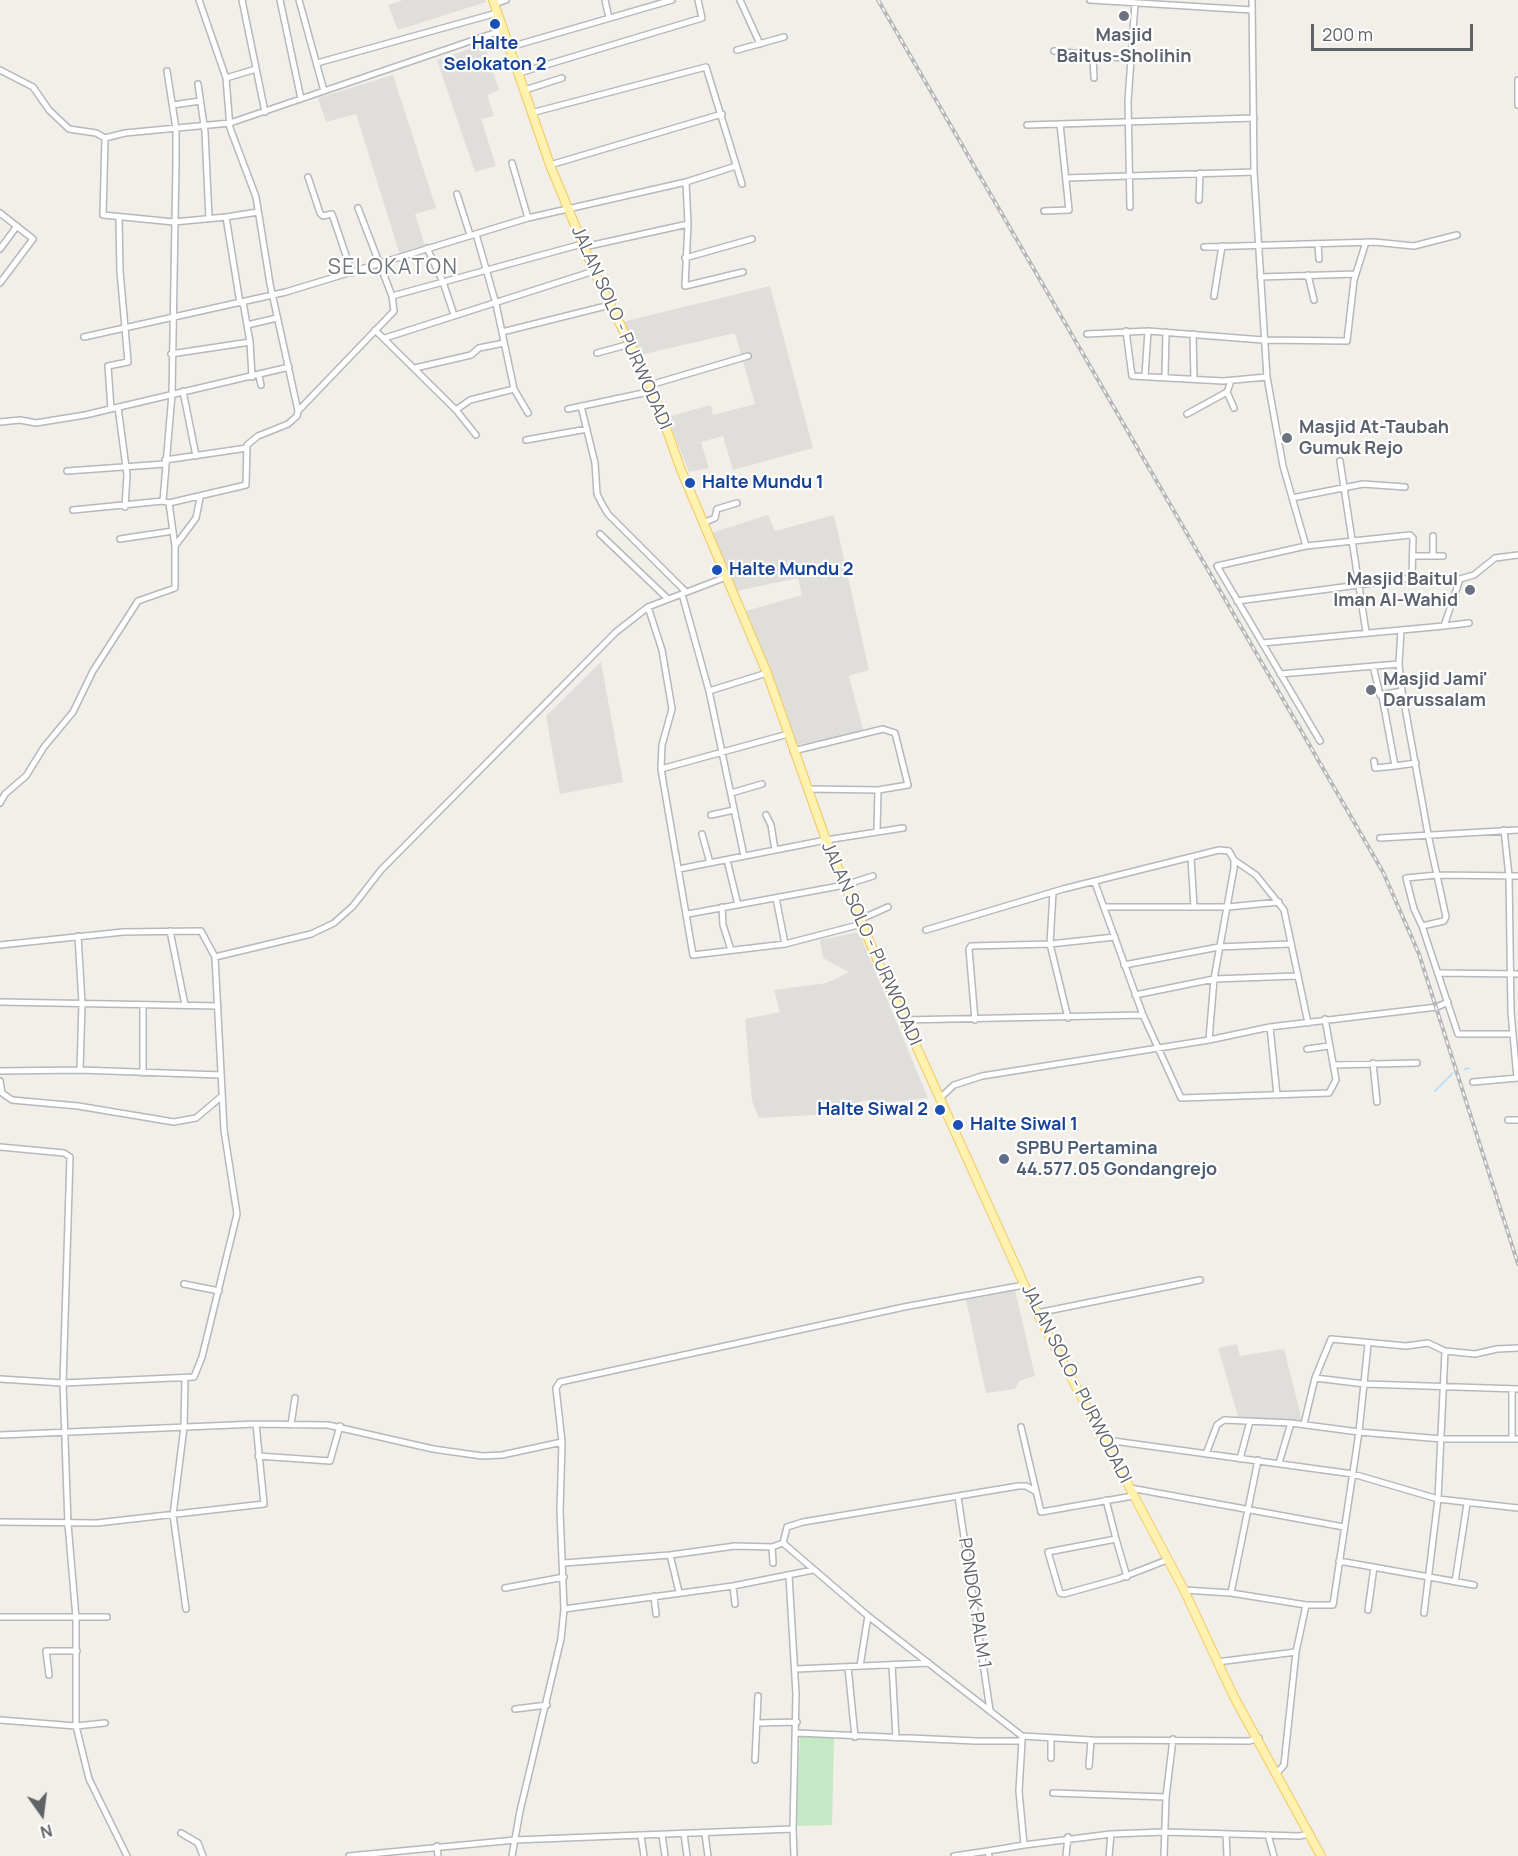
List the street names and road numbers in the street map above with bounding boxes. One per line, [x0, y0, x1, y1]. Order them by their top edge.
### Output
street label: JALAN SOLO - PURWODADI [566, 223, 676, 433]
street label: JALAN SOLO - PURWODADI [816, 839, 926, 1049]
street label: JALAN SOLO - PURWODADI [1016, 1281, 1136, 1487]
street label: PONDOK PALM 1 [953, 1536, 995, 1670]

